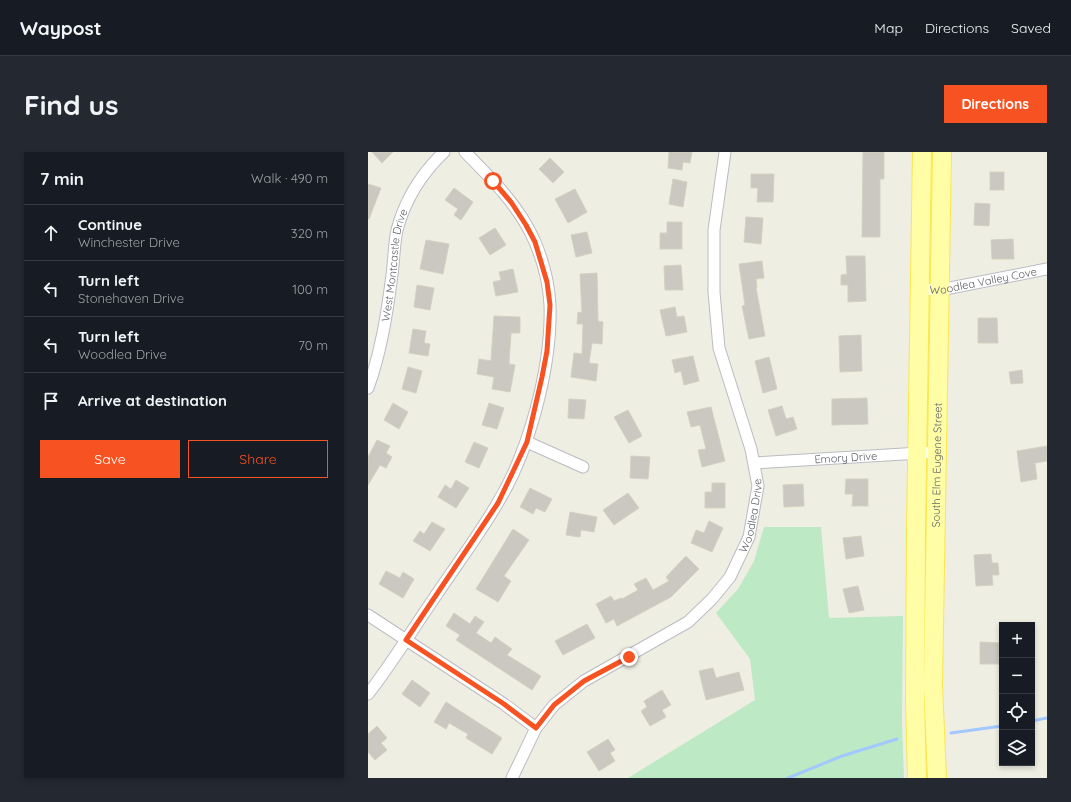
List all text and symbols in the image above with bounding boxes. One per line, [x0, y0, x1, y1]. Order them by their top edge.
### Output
text: Waypost [20, 16, 102, 40]
text: Map [874, 19, 903, 37]
text: Directions [925, 19, 989, 37]
text: Saved [1011, 19, 1051, 37]
button: Directions [944, 85, 1047, 123]
text: Find us [24, 87, 118, 122]
text: 7 min [40, 168, 84, 189]
text: Walk · 490 m [251, 170, 328, 186]
route start [484, 172, 502, 190]
street label: West Montcastle Drive [378, 207, 411, 322]
text: Continue [78, 215, 142, 234]
icon: ahead [40, 222, 62, 244]
text: 320 m [291, 225, 328, 241]
text: Winchester Drive [78, 234, 180, 250]
street label: Woodlea Valley Cove [929, 264, 1038, 297]
text: Turn left [78, 271, 140, 290]
icon: left [40, 278, 62, 300]
text: 100 m [292, 281, 328, 297]
text: Stonehaven Drive [78, 290, 184, 306]
text: Turn left [78, 327, 140, 346]
icon: left [40, 334, 62, 356]
text: 70 m [298, 337, 328, 353]
text: Woodlea Drive [78, 346, 167, 362]
icon: arrive [40, 390, 62, 412]
text: Arrive at destination [78, 391, 227, 410]
street label: South Elm Eugene Street [929, 402, 945, 528]
button: Save [40, 440, 180, 478]
button: Share [188, 440, 328, 478]
street label: Emory Drive [814, 449, 878, 466]
street label: Woodlea Drive [736, 478, 765, 555]
map controls [999, 622, 1035, 766]
button: + [999, 622, 1035, 658]
route end [620, 648, 638, 666]
button: − [999, 658, 1035, 694]
button: locate [999, 694, 1035, 730]
button: layers [999, 730, 1035, 766]

